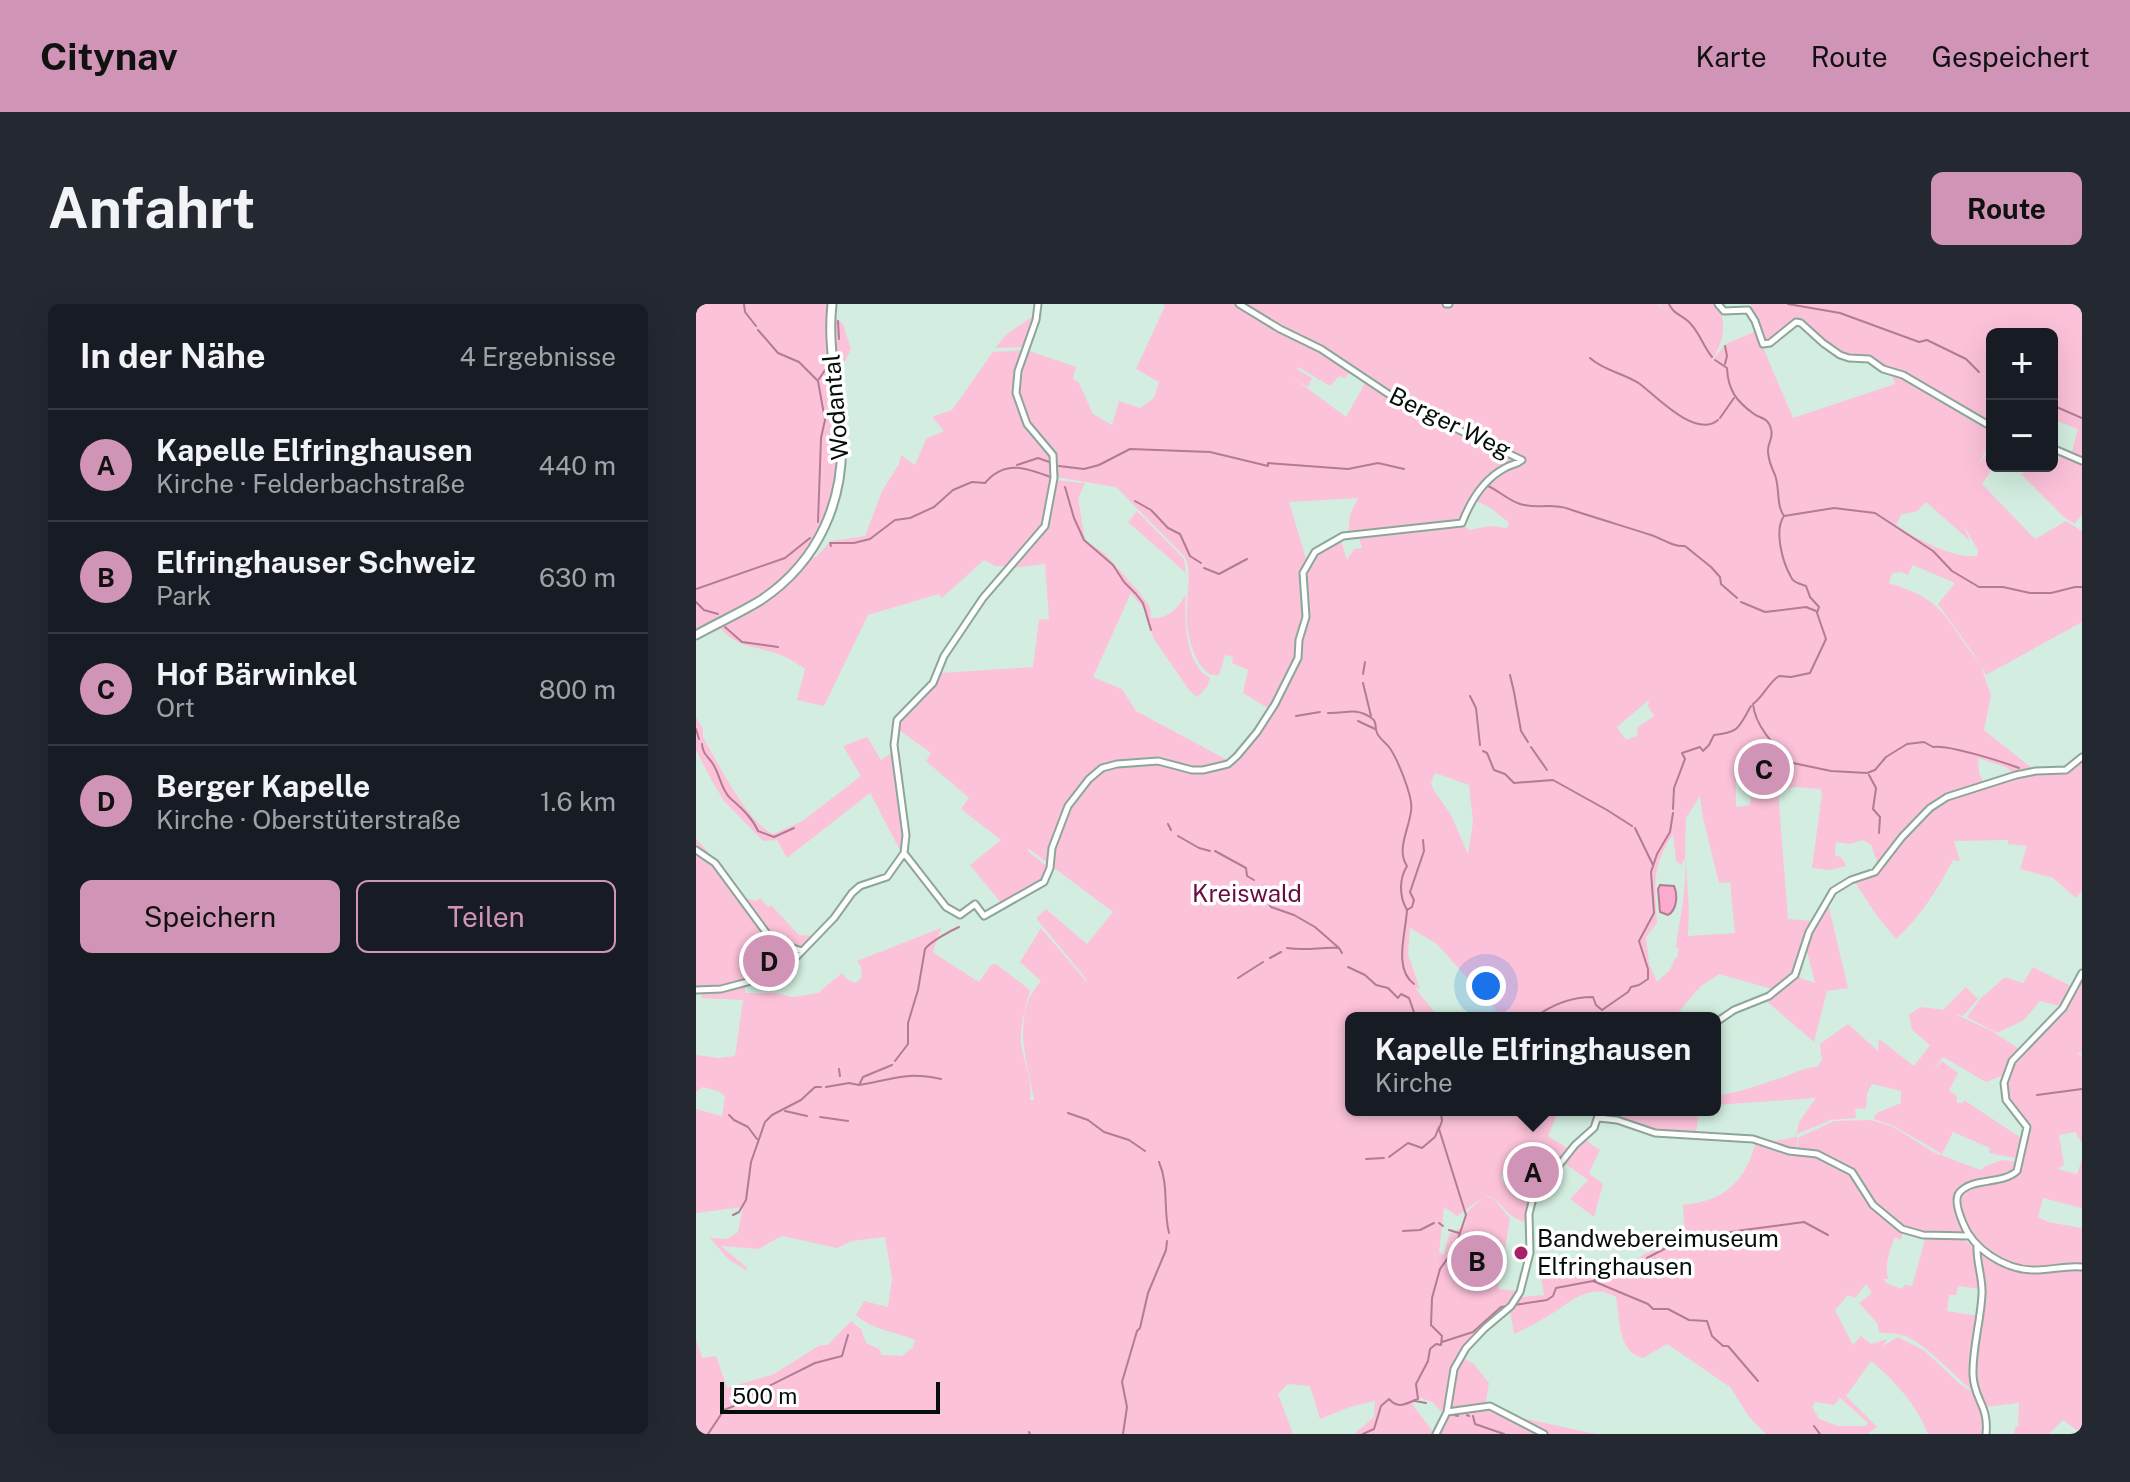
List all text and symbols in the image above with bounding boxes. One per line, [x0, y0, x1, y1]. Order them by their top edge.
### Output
text: Citynav [40, 34, 178, 79]
text: Karte [1695, 40, 1767, 73]
text: Route [1811, 40, 1888, 73]
text: Gespeichert [1932, 40, 2090, 73]
button: Route [1931, 172, 2082, 245]
text: Anfahrt [48, 175, 255, 241]
map controls [1986, 328, 2058, 472]
button: + [1986, 328, 2058, 400]
text: In der Nähe [80, 336, 266, 376]
text: 4 Ergebnisse [459, 341, 616, 372]
street label: Wodantal [816, 353, 854, 461]
street label: Berger Weg [1385, 381, 1516, 464]
button: − [1986, 400, 2058, 472]
text: Kapelle Elfringhausen [156, 432, 473, 468]
text: A [97, 450, 115, 481]
text: 440 m [539, 450, 616, 481]
text: Kirche · Felderbachstraße [156, 468, 465, 499]
text: Elfringhauser Schweiz [156, 544, 475, 580]
text: B [97, 562, 115, 593]
text: 630 m [539, 562, 616, 593]
text: Park [156, 580, 211, 611]
text: Hof Bärwinkel [156, 656, 358, 692]
text: C [97, 674, 115, 705]
text: 800 m [539, 674, 616, 705]
text: Ort [156, 692, 195, 723]
pin: C [1738, 739, 1790, 799]
text: Berger Kapelle [156, 768, 370, 804]
text: D [97, 786, 115, 817]
text: 1.6 km [540, 786, 616, 817]
text: Kirche · Oberstüterstraße [156, 804, 461, 835]
park label: Kreiswald [1192, 879, 1302, 907]
button: Speichern [80, 880, 340, 953]
button: Teilen [356, 880, 616, 953]
pin: D [743, 931, 795, 991]
your location [1466, 966, 1506, 1006]
popup [1345, 1012, 1721, 1116]
text: Kapelle Elfringhausen [1375, 1031, 1691, 1067]
text: Kirche [1375, 1067, 1453, 1098]
pin: A [1507, 1142, 1559, 1202]
place label: Bandwebereimuseum Elfringhausen [1537, 1224, 1779, 1280]
pin: B [1451, 1231, 1503, 1291]
marker: Bandwebereimuseum Elfringhausen [1512, 1244, 1530, 1262]
scale bar [720, 1378, 940, 1414]
text: 500 m [732, 1383, 797, 1409]

